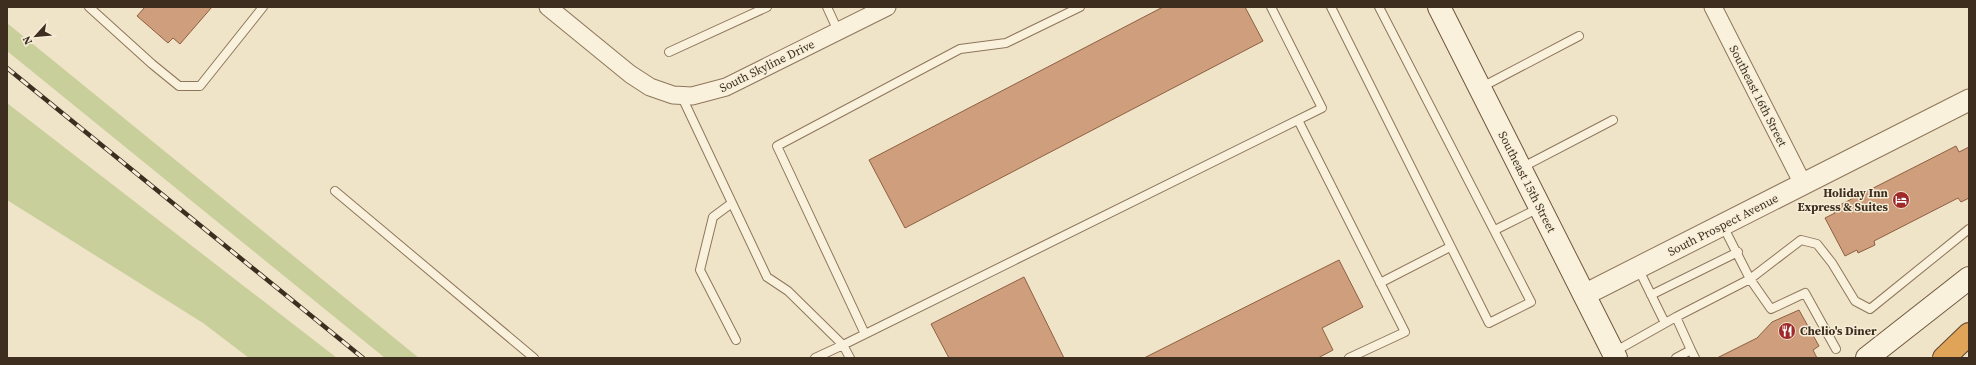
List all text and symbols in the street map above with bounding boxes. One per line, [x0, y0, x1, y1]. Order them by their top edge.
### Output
north arrow [16, 16, 56, 56]
text: N [19, 33, 36, 47]
street label: South Skyline Drive [717, 36, 817, 96]
street label: Southeast 16th Street [1726, 43, 1791, 149]
street label: Southeast 15th Street [1495, 129, 1560, 235]
place label: Holiday Inn Express & Suites [1797, 185, 1889, 215]
street label: South Prospect Avenue [1665, 190, 1781, 260]
hotel icon: Holiday Inn Express & Suites [1891, 190, 1911, 210]
restaurant icon: Chelio's Diner [1777, 321, 1797, 341]
place label: Chelio's Diner [1800, 323, 1877, 339]

